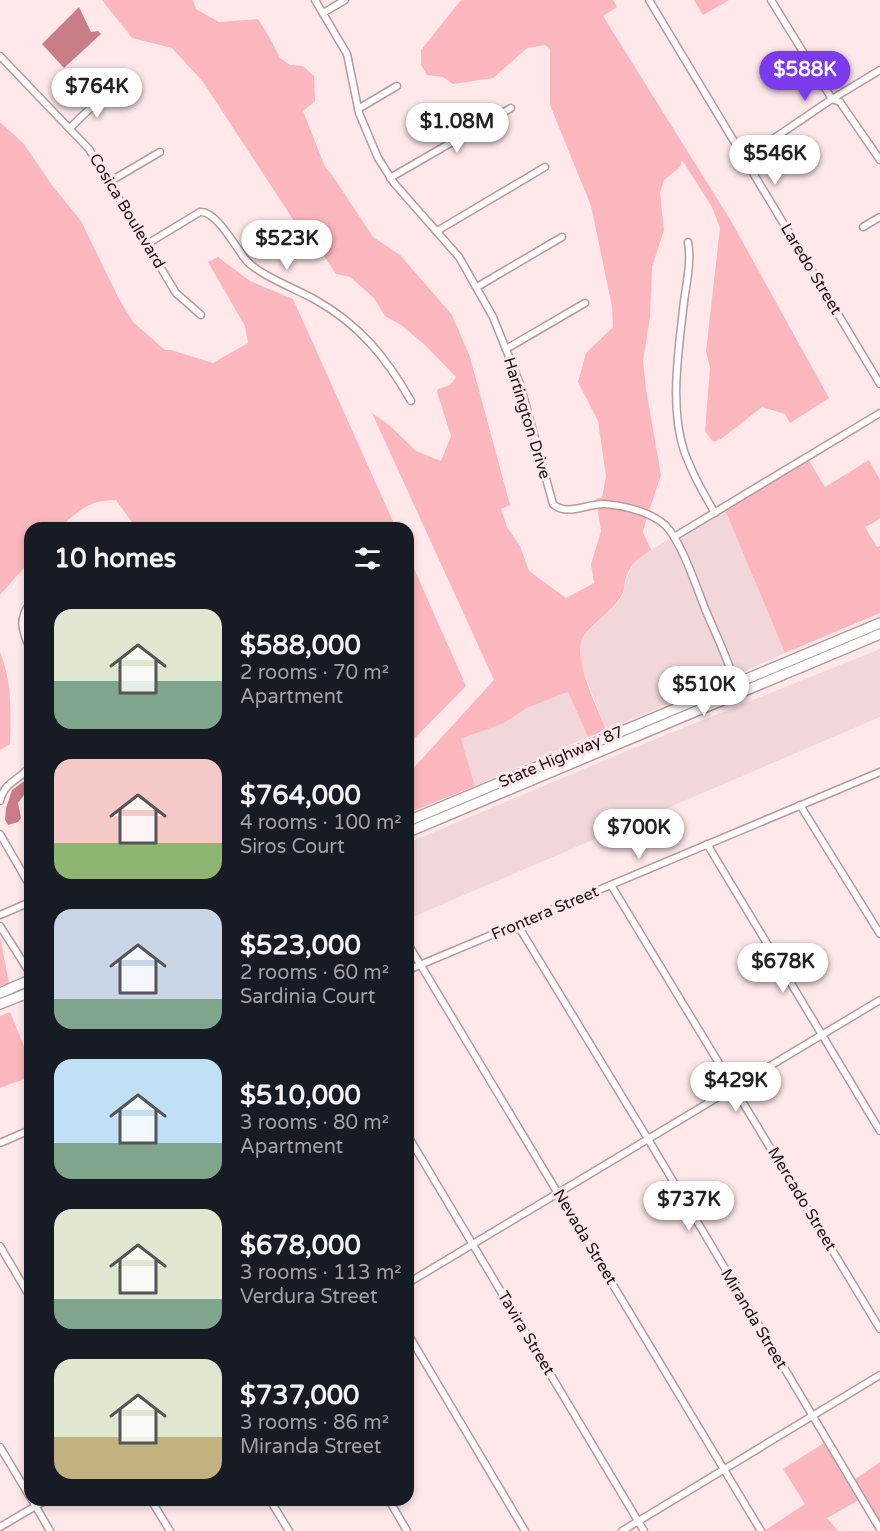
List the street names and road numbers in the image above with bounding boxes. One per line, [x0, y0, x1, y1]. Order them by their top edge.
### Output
street label: Cosica Boulevard [85, 150, 169, 272]
street label: Laredo Street [776, 220, 846, 318]
street label: Hartington Drive [499, 355, 555, 481]
street label: State Highway 87 [496, 722, 626, 792]
street label: Frontera Street [488, 881, 602, 945]
street label: Mercado Street [763, 1144, 841, 1254]
street label: Nevada Street [549, 1186, 621, 1288]
street label: Miranda Street [716, 1265, 792, 1373]
street label: Tavira Street [493, 1287, 559, 1379]

